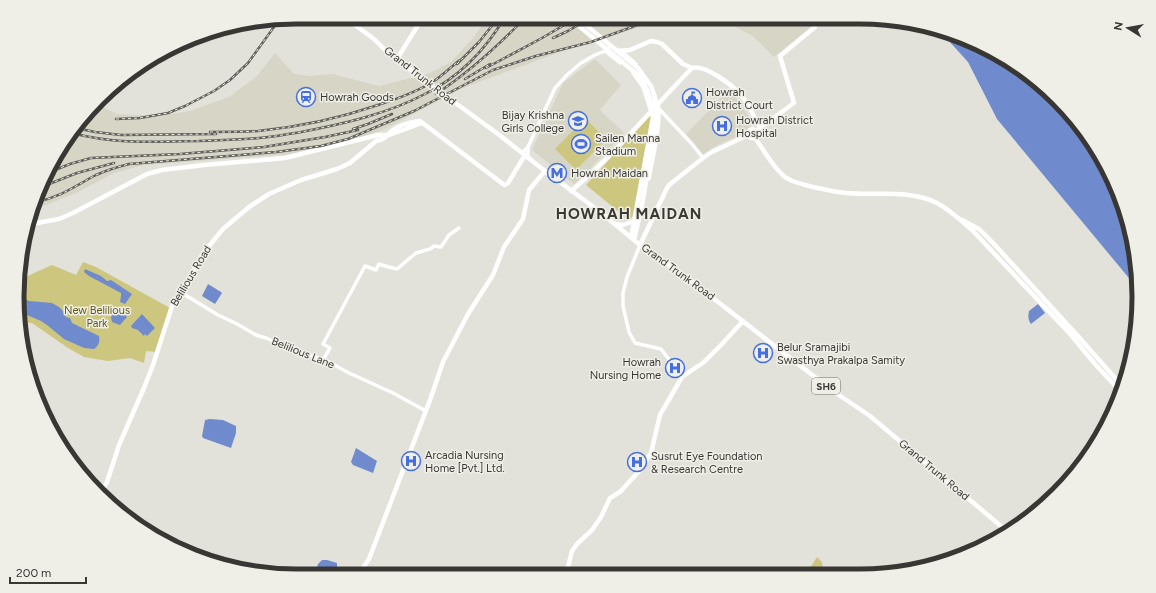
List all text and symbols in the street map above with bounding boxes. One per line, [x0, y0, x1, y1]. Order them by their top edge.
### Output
north arrow [1108, 8, 1148, 48]
text: N [1111, 21, 1126, 32]
street label: Grand Trunk Road [381, 44, 459, 108]
station icon: Howrah Goods [295, 86, 317, 108]
place label: Howrah District Court [706, 86, 773, 112]
public building icon: Howrah District Court [681, 87, 703, 109]
place label: Howrah Goods [320, 91, 394, 104]
place label: Bijay Krishna Girls College [501, 109, 564, 135]
school or university icon: Bijay Krishna Girls College [567, 110, 589, 132]
place label: Howrah District Hospital [736, 114, 813, 140]
hospital icon: Howrah District Hospital [711, 115, 733, 137]
place label: Sailen Manna Stadium [595, 132, 660, 158]
sports icon: Sailen Manna Stadium [570, 133, 592, 155]
metro station icon: Howrah Maidan [546, 162, 568, 184]
place label: Howrah Maidan [571, 167, 648, 180]
district label: HOWRAH MAIDAN [556, 205, 702, 223]
street label: Grand Trunk Road [639, 241, 717, 303]
street label: Belilious Road [168, 243, 214, 309]
park label: New Belilious Park [64, 304, 130, 330]
street label: Belilious Lane [270, 335, 336, 371]
place label: Belur Sramajibi Swasthya Prakalpa Samity [777, 341, 905, 367]
hospital icon: Belur Sramajibi Swasthya Prakalpa Samity [752, 342, 774, 364]
place label: Howrah Nursing Home [590, 356, 661, 382]
hospital icon: Howrah Nursing Home [664, 357, 686, 379]
road number: SH6 [812, 378, 840, 394]
street label: Grand Trunk Road [896, 437, 972, 503]
place label: Arcadia Nursing Home [Pvt.] Ltd. [425, 449, 505, 475]
hospital icon: Arcadia Nursing Home [Pvt.] Ltd. [400, 450, 422, 472]
place label: Susrut Eye Foundation & Research Centre [651, 450, 763, 476]
hospital icon: Susrut Eye Foundation & Research Centre [626, 451, 648, 473]
scale bar [10, 559, 86, 585]
text: 200 m [16, 566, 51, 580]

